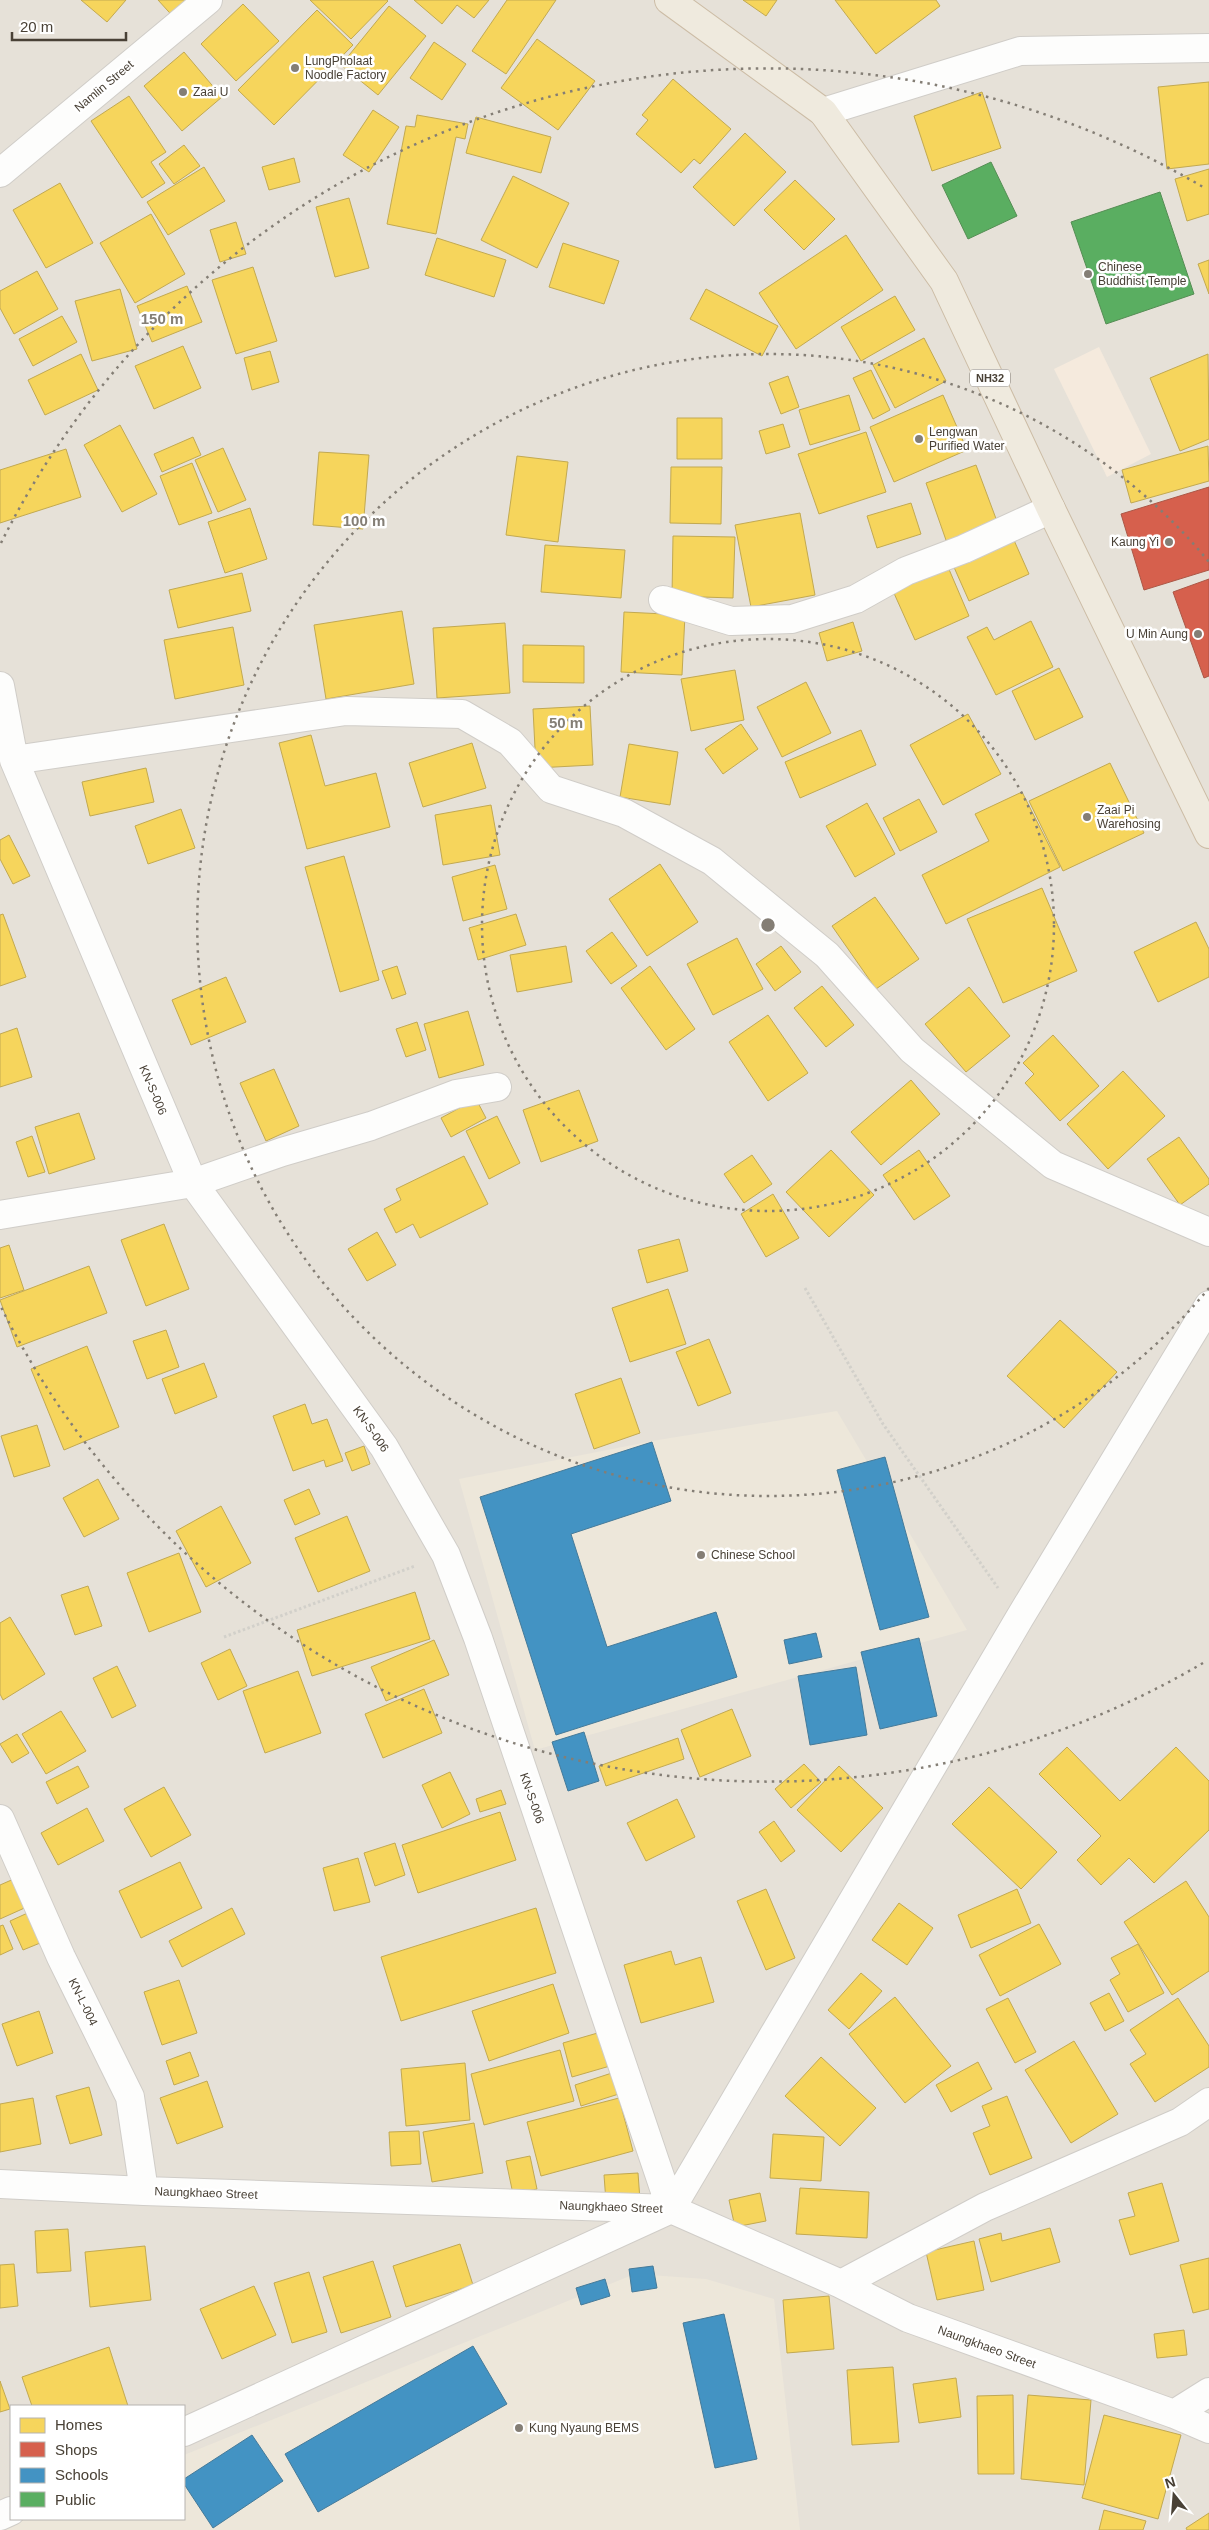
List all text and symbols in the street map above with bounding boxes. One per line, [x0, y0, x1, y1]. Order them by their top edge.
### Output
scale bar [12, 10, 126, 42]
text: 20 m [20, 18, 53, 35]
place label: LungPholaat Noodle Factory [305, 54, 386, 82]
street label: Namlin Street [72, 57, 137, 115]
marker: LungPholaat Noodle Factory [289, 62, 301, 74]
place label: Zaai U [193, 85, 228, 99]
marker: Zaai U [177, 86, 189, 98]
place label: Chinese Buddhist Temple [1098, 260, 1187, 288]
marker: Chinese Buddhist Temple [1082, 268, 1094, 280]
text: 150 m [141, 310, 183, 327]
road number: NH32 [970, 369, 1010, 386]
place label: Lengwan Purified Water [929, 425, 1005, 453]
marker: Lengwan Purified Water [913, 433, 925, 445]
text: 100 m [343, 512, 385, 529]
place label: Kaung Yi [1111, 535, 1159, 549]
marker: Kaung Yi [1163, 536, 1175, 548]
place label: U Min Aung [1126, 627, 1188, 641]
marker: U Min Aung [1192, 628, 1204, 640]
text: 50 m [549, 714, 583, 731]
place label: Zaai Pi Warehosing [1097, 803, 1161, 831]
marker: Zaai Pi Warehosing [1081, 811, 1093, 823]
centre of rings [759, 916, 777, 934]
street label: KN-S-006 [136, 1063, 170, 1117]
street label: KN-S-006 [350, 1403, 392, 1455]
place label: Chinese School [711, 1548, 795, 1562]
marker: Chinese School [695, 1549, 707, 1561]
street label: KN-S-006 [517, 1771, 547, 1825]
street label: KN-L-004 [65, 1976, 101, 2028]
street label: Naungkhaeo Street [154, 2184, 259, 2202]
street label: Naungkhaeo Street [559, 2198, 664, 2216]
street label: Naungkhaeo Street [936, 2323, 1039, 2371]
legend [10, 2405, 185, 2520]
text: Homes [55, 2416, 103, 2433]
place label: Kung Nyaung BEMS [529, 2421, 639, 2435]
marker: Kung Nyaung BEMS [513, 2422, 525, 2434]
text: Shops [55, 2441, 98, 2458]
text: Schools [55, 2466, 108, 2483]
north arrow [1149, 2470, 1199, 2520]
text: N [1163, 2473, 1177, 2492]
text: Public [55, 2491, 96, 2508]

